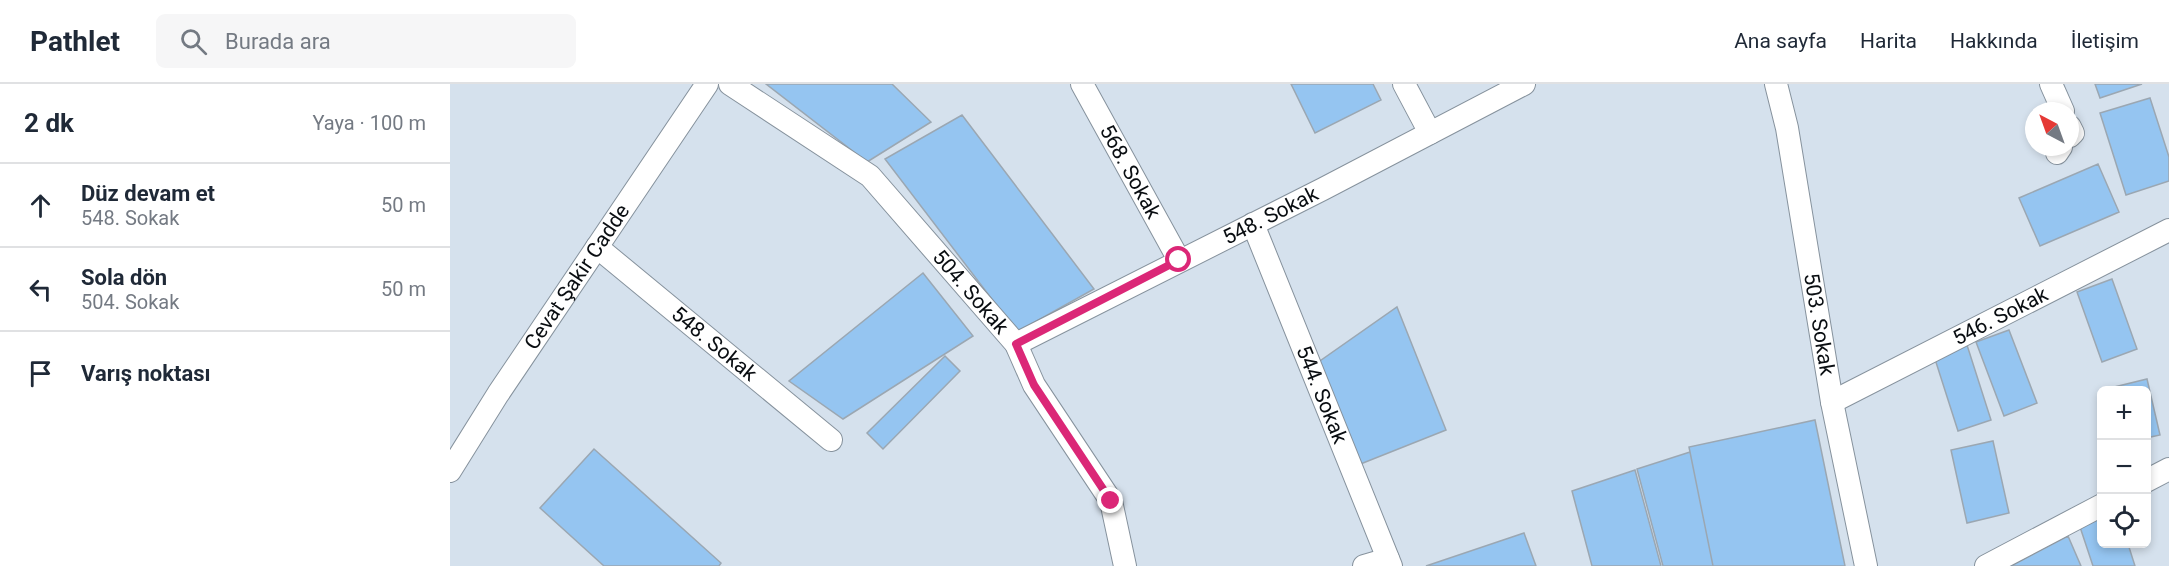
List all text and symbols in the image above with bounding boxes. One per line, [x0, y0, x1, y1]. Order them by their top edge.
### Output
search box [156, 14, 576, 68]
text: Pathlet [30, 25, 120, 58]
icon: search [177, 25, 210, 58]
text: Burada ara [225, 29, 331, 54]
text: Ana sayfa [1734, 29, 1827, 53]
text: Harita [1860, 29, 1917, 53]
text: Hakkında [1950, 29, 2038, 53]
text: İletişim [2071, 29, 2139, 53]
north arrow [2025, 102, 2079, 156]
text: 2 dk [24, 108, 74, 138]
text: Yaya · 100 m [312, 111, 426, 135]
street label: 568. Sokak [1095, 121, 1166, 223]
text: Düz devam et [81, 181, 215, 206]
street label: 548. Sokak [1219, 181, 1322, 250]
icon: ahead [24, 189, 57, 222]
text: 50 m [381, 193, 426, 217]
street label: Cevat Şakir Cadde [519, 200, 634, 354]
text: 548. Sokak [81, 206, 179, 230]
street label: 504. Sokak [928, 245, 1014, 339]
route start [1165, 246, 1191, 272]
text: Sola dön [81, 265, 167, 290]
street label: 503. Sokak [1799, 271, 1839, 377]
icon: left [24, 273, 57, 306]
text: 50 m [381, 277, 426, 301]
street label: 546. Sokak [1949, 282, 2052, 350]
text: 504. Sokak [81, 290, 179, 314]
street label: 548. Sokak [667, 302, 762, 386]
street label: 544. Sokak [1291, 342, 1352, 447]
icon: arrive [24, 357, 57, 390]
text: Varış noktası [81, 361, 211, 386]
map controls [2097, 386, 2151, 548]
button: + [2097, 386, 2151, 440]
button: − [2097, 440, 2151, 494]
route end [1097, 487, 1123, 513]
button: locate [2097, 494, 2151, 548]

